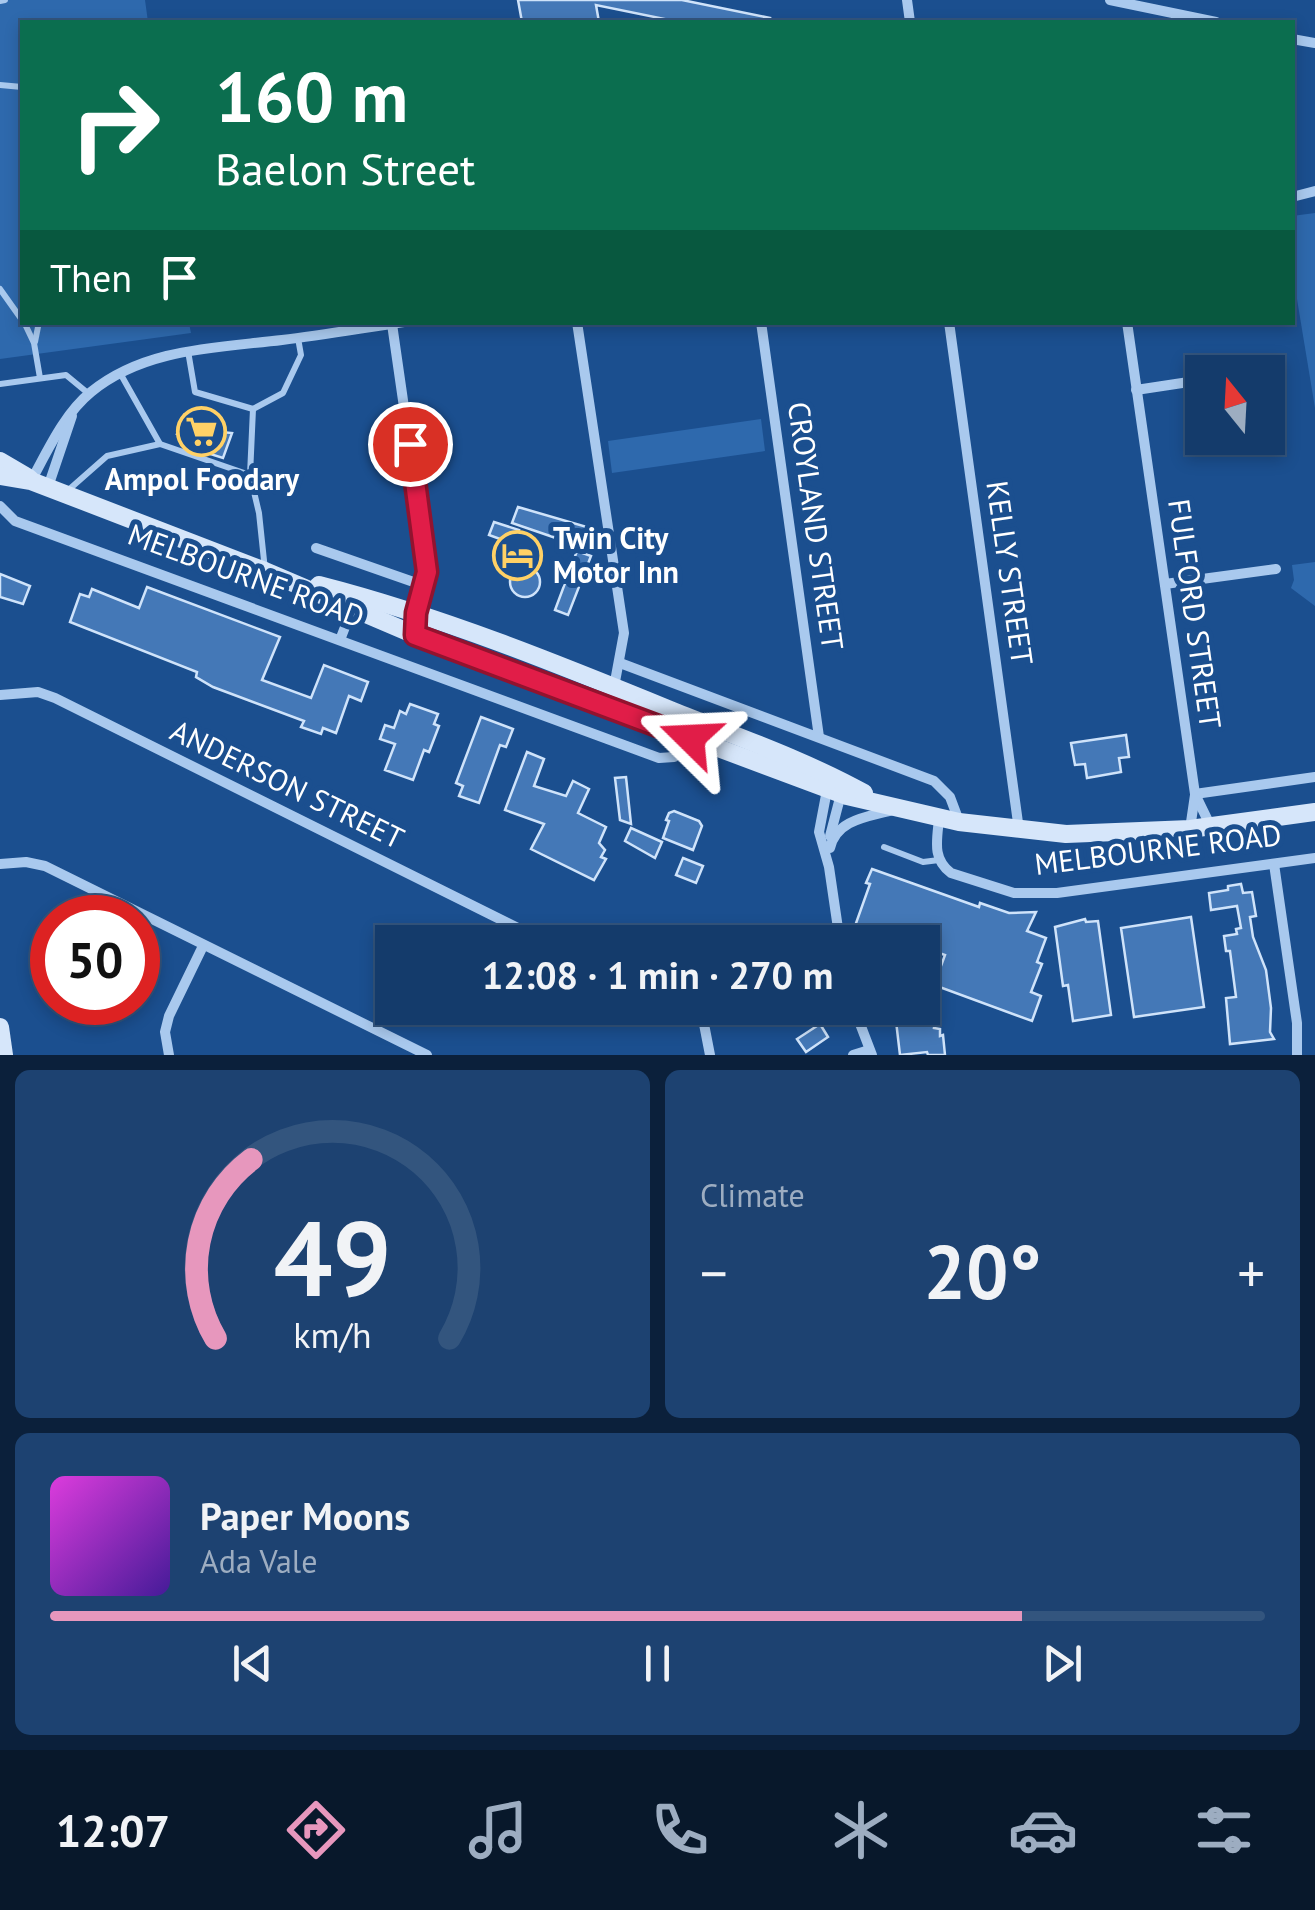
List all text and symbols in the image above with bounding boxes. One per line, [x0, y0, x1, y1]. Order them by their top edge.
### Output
text: 160 m [215, 51, 408, 141]
icon: right [50, 60, 180, 190]
text: Baelon Street [215, 139, 475, 197]
icon: arrive [152, 250, 207, 305]
text: Then [50, 253, 132, 302]
north arrow [1185, 355, 1285, 455]
map controls [1185, 355, 1285, 455]
street label: CROYLAND STREET [780, 399, 853, 653]
pin [368, 402, 453, 487]
supermarket icon: Ampol Foodary [176, 405, 228, 457]
icon: arrive [383, 417, 438, 472]
place label: Ampol Foodary [105, 459, 300, 498]
street label: KELLY STREET [978, 478, 1043, 668]
street label: FULFORD STREET [1160, 497, 1231, 731]
street label: MELBOURNE ROAD [123, 514, 370, 635]
place label: Twin City Motor Inn [553, 518, 679, 591]
hotel icon: Twin City Motor Inn [492, 530, 544, 582]
position arrow [638, 686, 742, 790]
street label: ANDERSON STREET [164, 710, 411, 857]
street label: MELBOURNE ROAD [1032, 814, 1284, 883]
speed limit sign: 50 [30, 895, 160, 1025]
text: 12:08 · 1 min · 270 m [482, 950, 833, 999]
text: Climate [700, 1174, 805, 1216]
text: 49 [274, 1190, 391, 1325]
text: 20° [924, 1223, 1041, 1320]
text: − [700, 1237, 728, 1308]
text: + [1237, 1237, 1265, 1308]
text: km/h [293, 1312, 372, 1358]
text: Paper Moons [200, 1491, 410, 1540]
text: Ada Vale [200, 1540, 317, 1582]
icon: previous [225, 1636, 280, 1691]
icon: pause [630, 1636, 685, 1691]
icon: next [1035, 1636, 1090, 1691]
icon: directions [281, 1795, 351, 1865]
icon: music [463, 1795, 533, 1865]
icon: phone [645, 1795, 715, 1865]
icon: climate [826, 1795, 896, 1865]
icon: car [1008, 1795, 1078, 1865]
icon: filters [1189, 1795, 1259, 1865]
text: 12:07 [56, 1801, 170, 1859]

